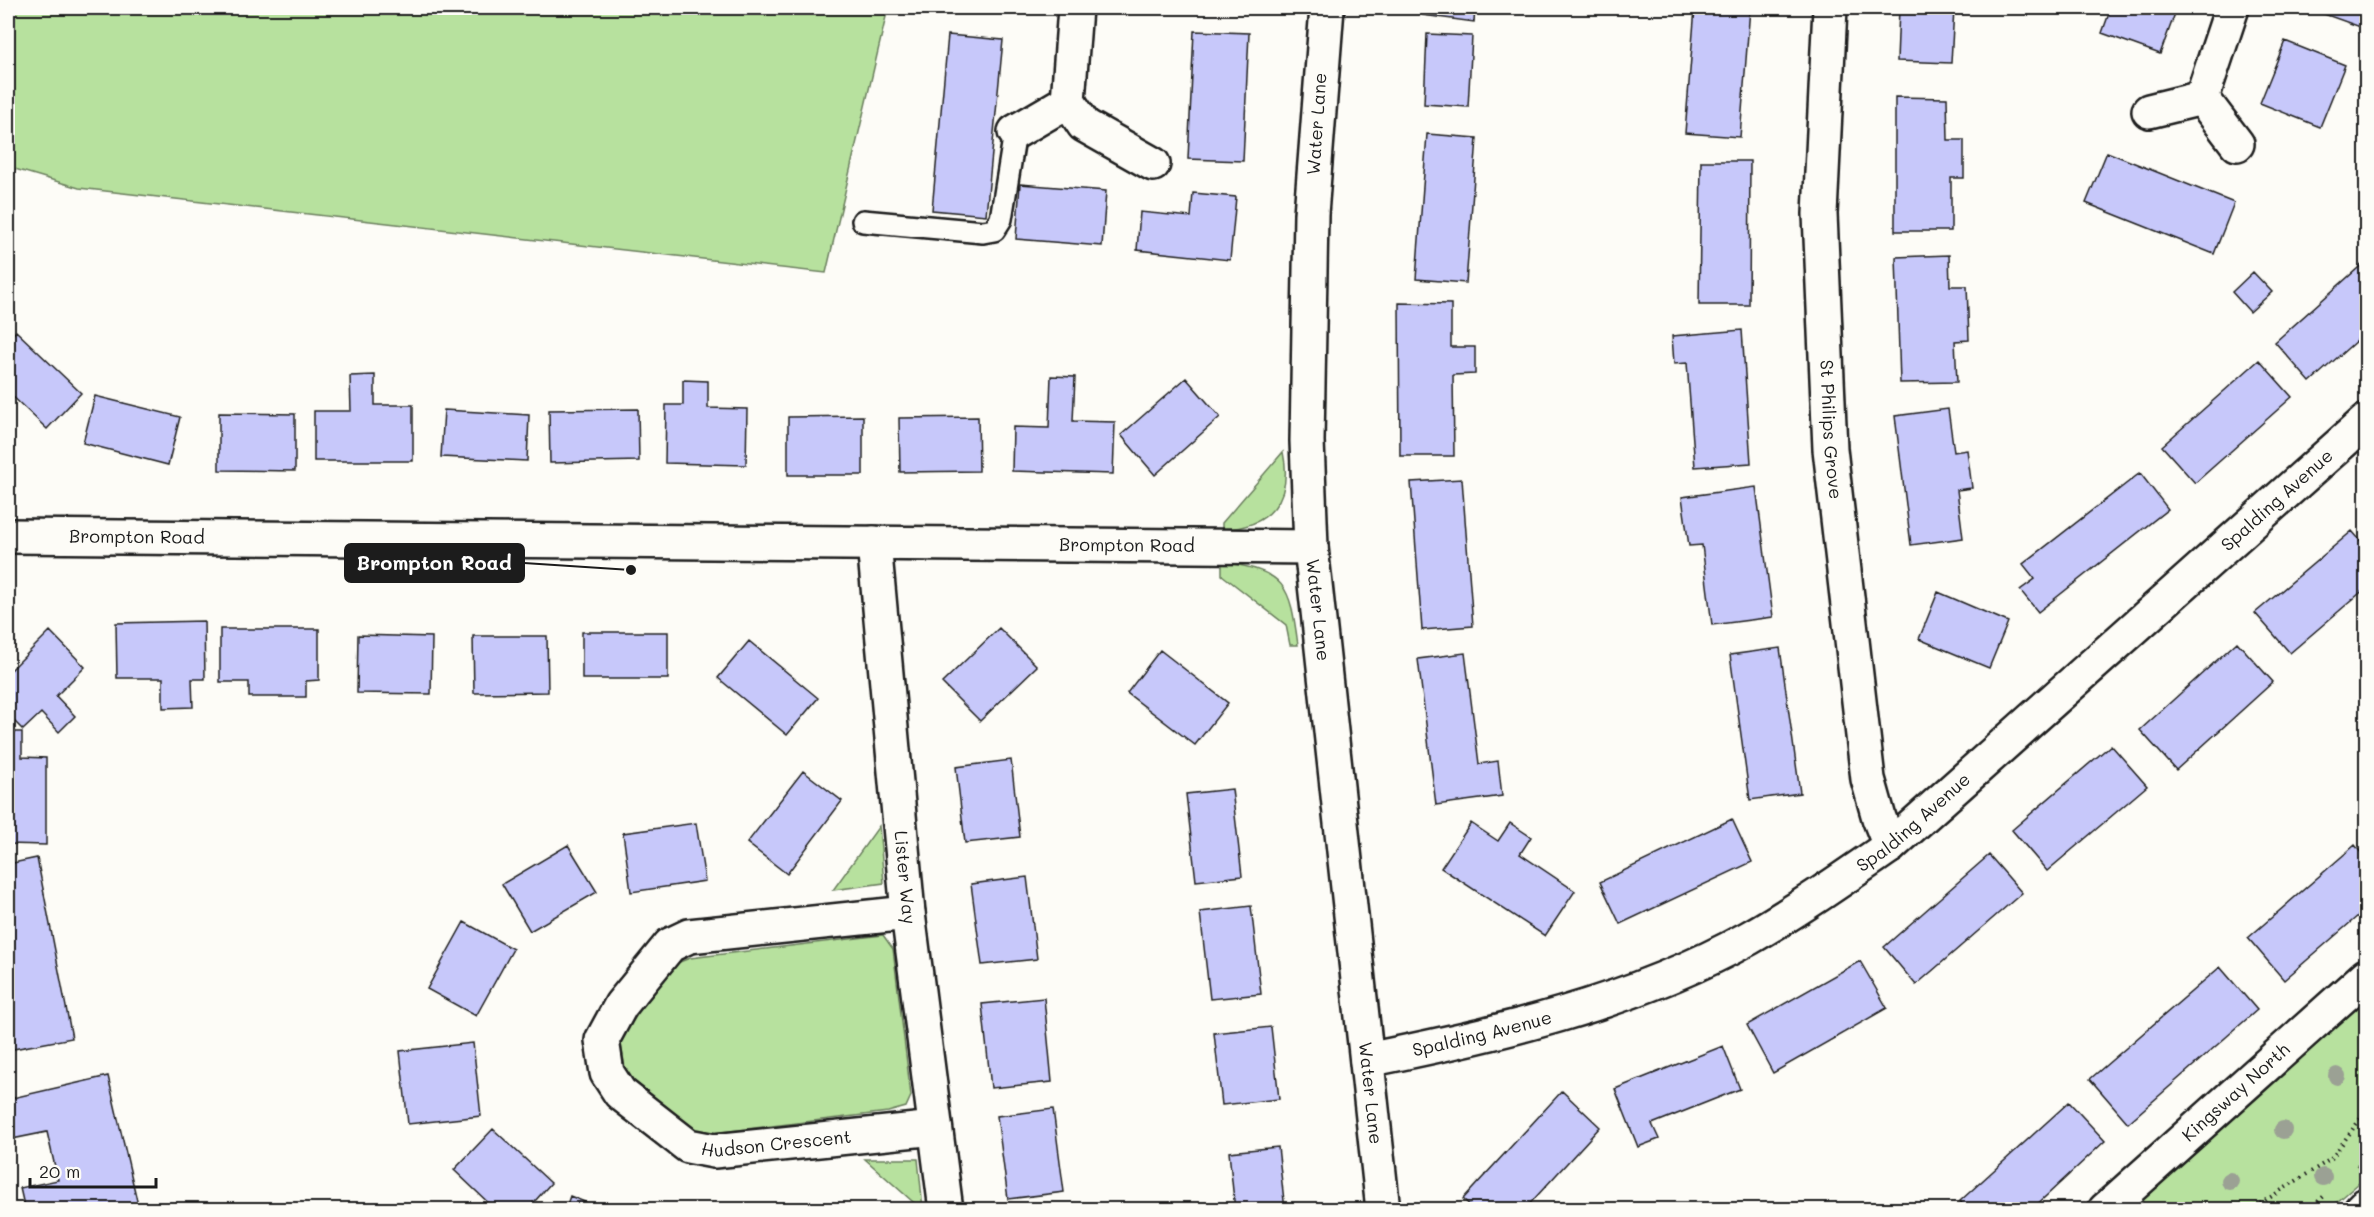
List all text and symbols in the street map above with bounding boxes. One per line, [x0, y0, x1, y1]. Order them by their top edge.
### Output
street label: Water Lane [1300, 72, 1332, 176]
street label: St Philips Grove [1815, 359, 1849, 500]
street label: Spalding Avenue [2215, 443, 2338, 556]
street label: Brompton Road [69, 524, 205, 549]
street label: Brompton Road [1059, 532, 1195, 557]
callout: Brompton Road [345, 544, 524, 582]
text: Brompton Road [356, 549, 512, 575]
street label: Water Lane [1301, 557, 1336, 662]
street label: Spalding Avenue [1851, 767, 1975, 877]
street label: Lister Way [889, 830, 922, 926]
street label: Spalding Avenue [1410, 1005, 1554, 1061]
street label: Kingsway North [2176, 1037, 2294, 1146]
street label: Water Lane [1354, 1041, 1389, 1145]
street label: Hudson Crescent [699, 1124, 852, 1162]
scale bar [30, 1151, 156, 1189]
text: 20 m [39, 1159, 80, 1183]

